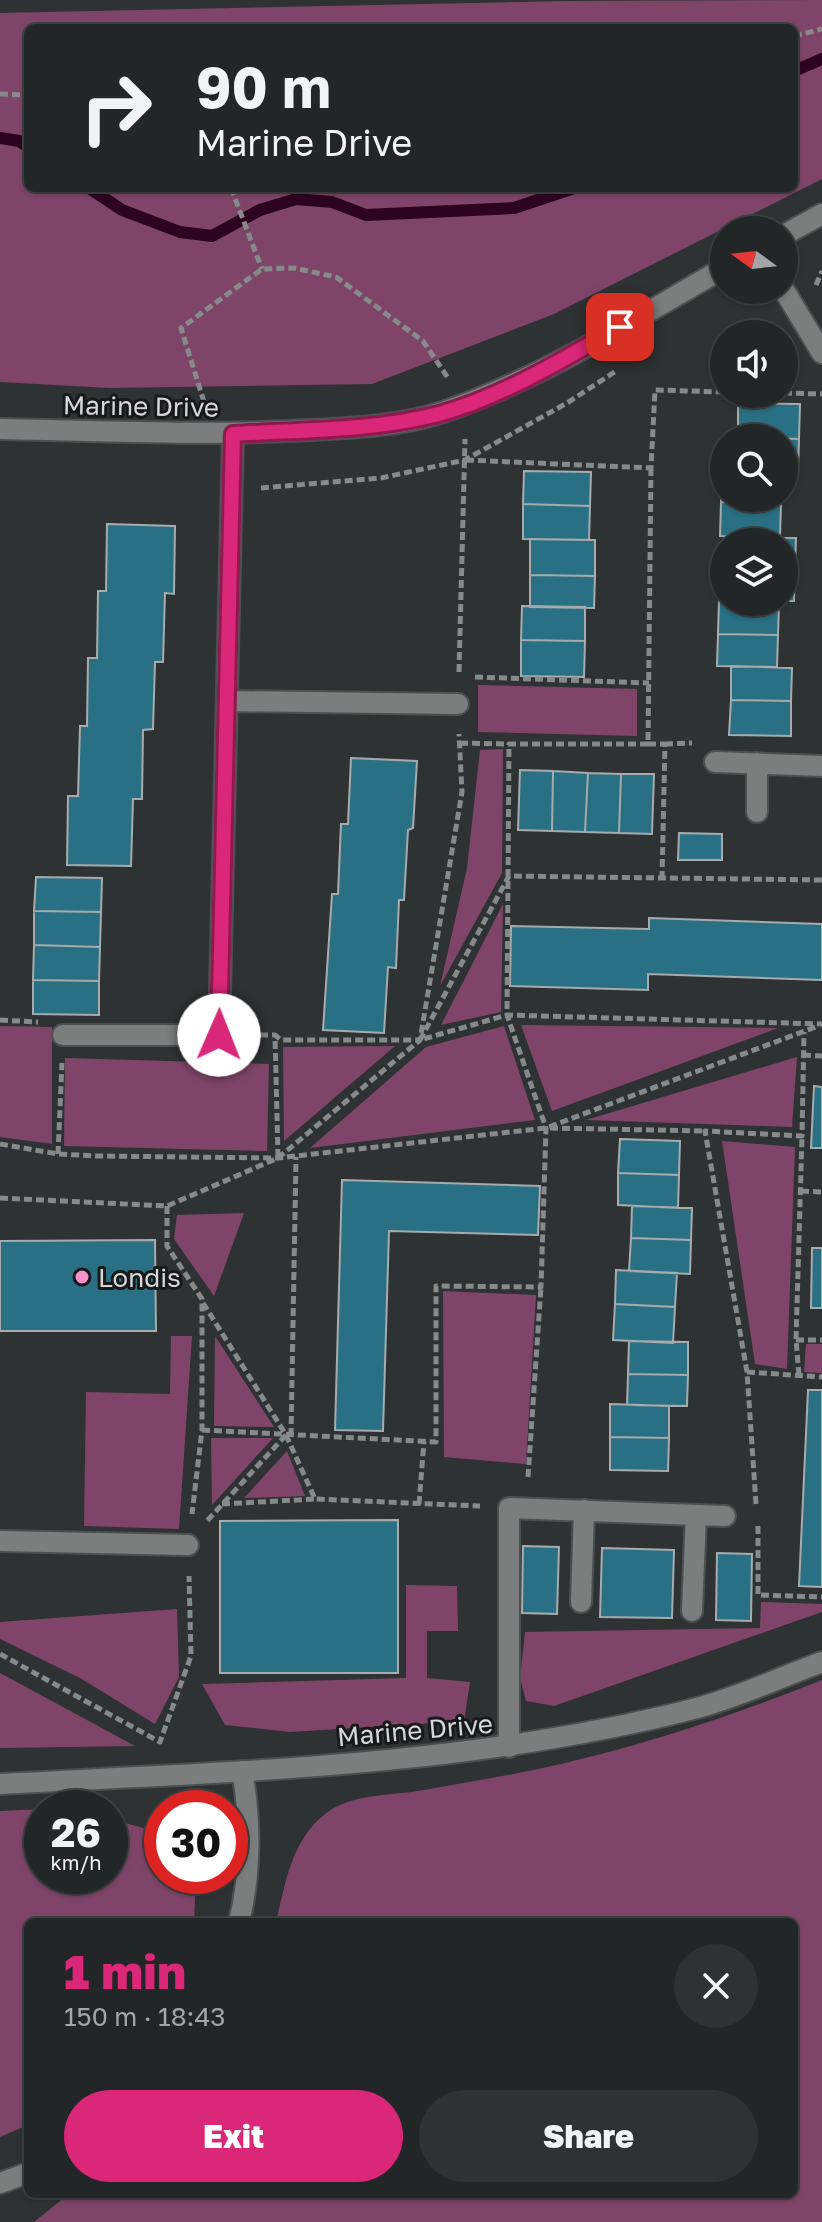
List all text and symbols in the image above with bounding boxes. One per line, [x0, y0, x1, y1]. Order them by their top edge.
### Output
text: 90 m [196, 53, 331, 120]
icon: right [64, 56, 168, 160]
text: Marine Drive [196, 121, 412, 164]
north arrow [710, 216, 798, 304]
map controls [710, 216, 798, 616]
pin [586, 293, 654, 361]
icon: arrive [598, 305, 642, 349]
button: sound [710, 320, 798, 408]
street label: Marine Drive [63, 389, 219, 423]
button: search [710, 424, 798, 512]
button: layers [710, 528, 798, 616]
position arrow [177, 993, 261, 1077]
place label: Londis [98, 1262, 181, 1293]
marker: Londis [73, 1268, 91, 1286]
street label: Marine Drive [336, 1708, 494, 1752]
speed limit sign: 30 [144, 1790, 248, 1894]
text: 26 [51, 1808, 101, 1856]
text: km/h [51, 1850, 101, 1874]
text: 1 min [64, 1942, 186, 2000]
button: close [674, 1944, 758, 2028]
text: 150 m · 18:43 [64, 2001, 225, 2032]
button: Exit [64, 2090, 403, 2182]
button: Share [419, 2090, 758, 2182]

